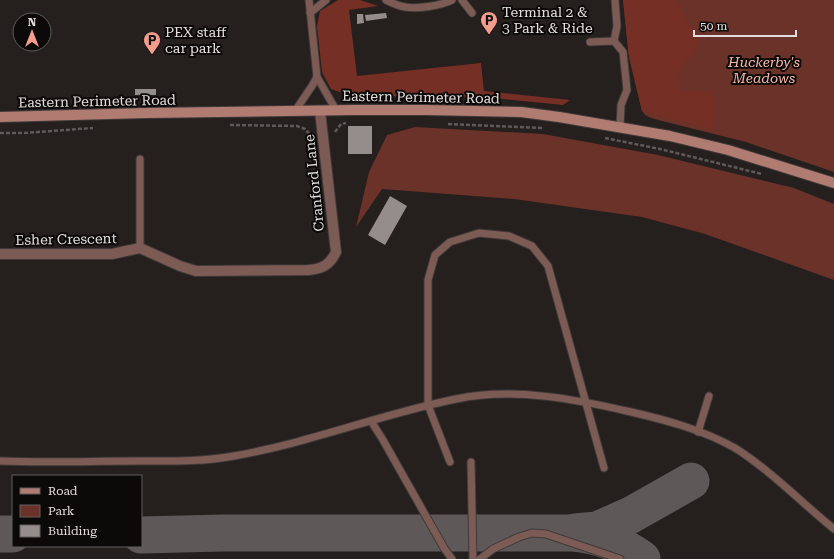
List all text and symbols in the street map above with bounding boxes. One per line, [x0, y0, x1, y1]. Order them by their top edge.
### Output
place label: Terminal 2 & 3 Park & Ride [502, 4, 593, 36]
parking icon: Terminal 2 & 3 Park & Ride [479, 10, 499, 35]
north arrow [12, 12, 52, 52]
scale bar [694, 12, 796, 38]
text: N [28, 16, 37, 29]
text: 50 m [700, 19, 727, 33]
place label: PEX staff car park [165, 24, 227, 56]
parking icon: PEX staff car park [142, 30, 162, 55]
park label: Huckerby's Meadows [727, 54, 801, 86]
street label: Eastern Perimeter Road [342, 88, 500, 106]
street label: Eastern Perimeter Road [18, 92, 176, 110]
street label: Cranford Lane [301, 133, 327, 232]
street label: Esher Crescent [15, 230, 117, 248]
legend [12, 475, 142, 547]
text: Road [48, 484, 78, 498]
text: Park [48, 504, 75, 518]
text: Building [48, 524, 97, 538]

